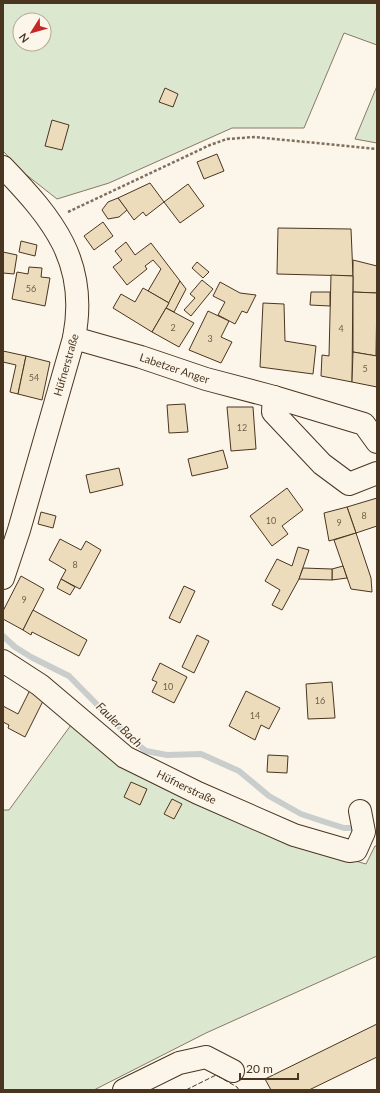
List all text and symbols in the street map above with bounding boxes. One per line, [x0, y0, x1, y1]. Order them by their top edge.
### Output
north arrow [12, 12, 52, 52]
text: N [16, 31, 31, 46]
house number: 56 [26, 283, 36, 294]
house number: 2 [170, 322, 176, 333]
house number: 4 [338, 323, 344, 334]
street label: Hüfnerstraße [50, 332, 81, 398]
house number: 3 [207, 333, 213, 344]
street label: Labetzer Anger [138, 350, 211, 386]
house number: 5 [362, 363, 368, 374]
house number: 54 [29, 372, 39, 383]
house number: 12 [237, 422, 247, 433]
house number: 8 [361, 510, 367, 521]
house number: 10 [266, 515, 276, 526]
house number: 9 [336, 517, 342, 528]
house number: 8 [72, 559, 78, 570]
house number: 9 [21, 594, 27, 605]
house number: 10 [163, 681, 173, 692]
house number: 16 [315, 695, 325, 706]
water label: Fauler Bach [93, 699, 146, 750]
house number: 14 [250, 710, 260, 721]
street label: Hüfnerstraße [155, 767, 219, 806]
scale bar [240, 1055, 298, 1081]
text: 20 m [246, 1061, 273, 1076]

